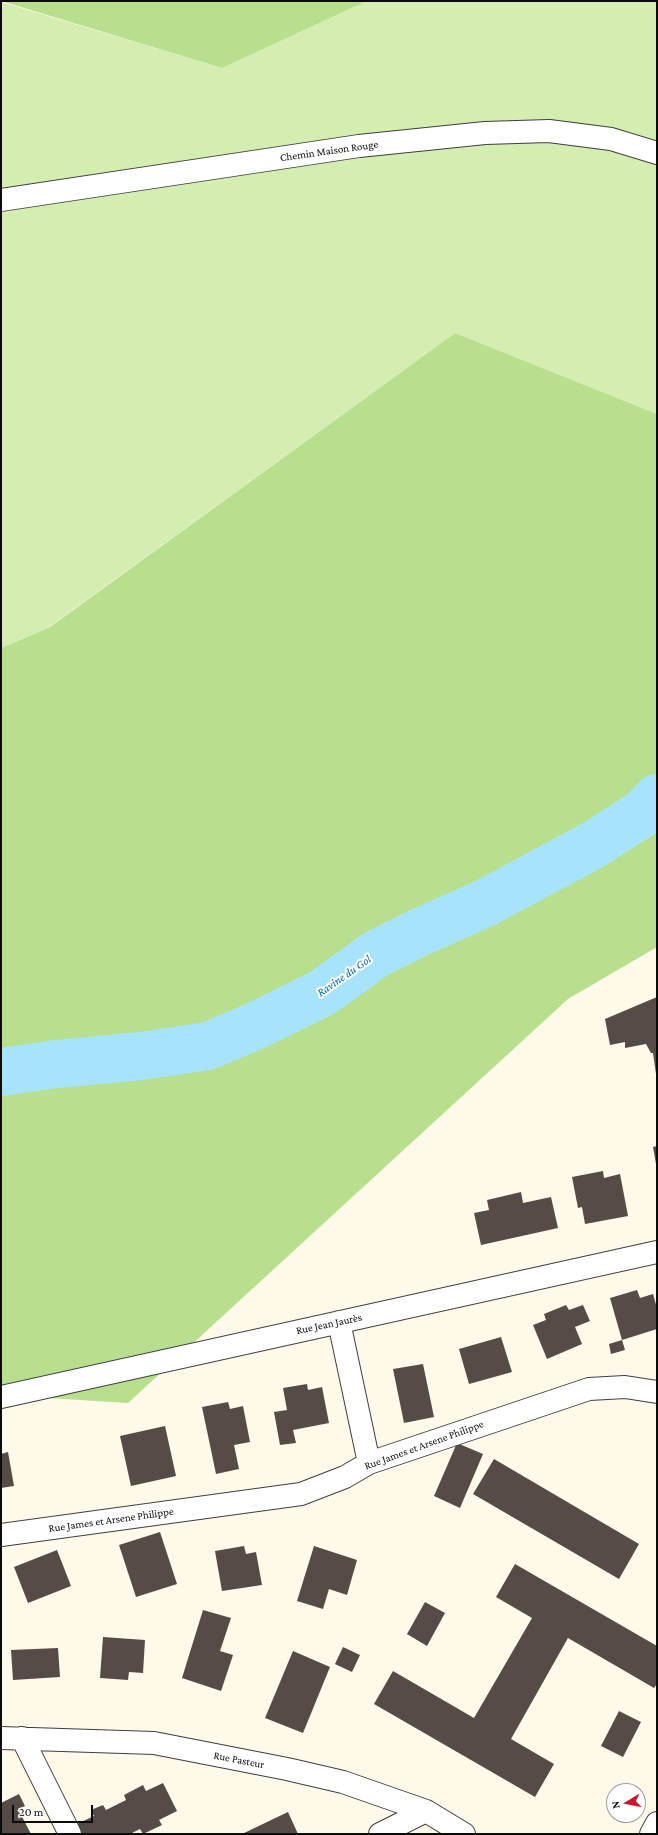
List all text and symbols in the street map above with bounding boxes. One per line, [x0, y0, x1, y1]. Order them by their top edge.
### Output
street label: Chemin Maison Rouge [279, 138, 379, 164]
water label: Ravine du Gol [314, 952, 374, 1000]
street label: Rue Jean Jaurès [295, 1311, 363, 1337]
street label: Rue James et Arsene Philippe [362, 1417, 486, 1473]
street label: Rue James et Arsene Philippe [48, 1505, 174, 1535]
street label: Rue Pasteur [212, 1749, 266, 1771]
north arrow [606, 1783, 646, 1823]
scale bar [14, 1797, 95, 1823]
text: N [609, 1800, 622, 1810]
text: 20 m [19, 1805, 43, 1819]

